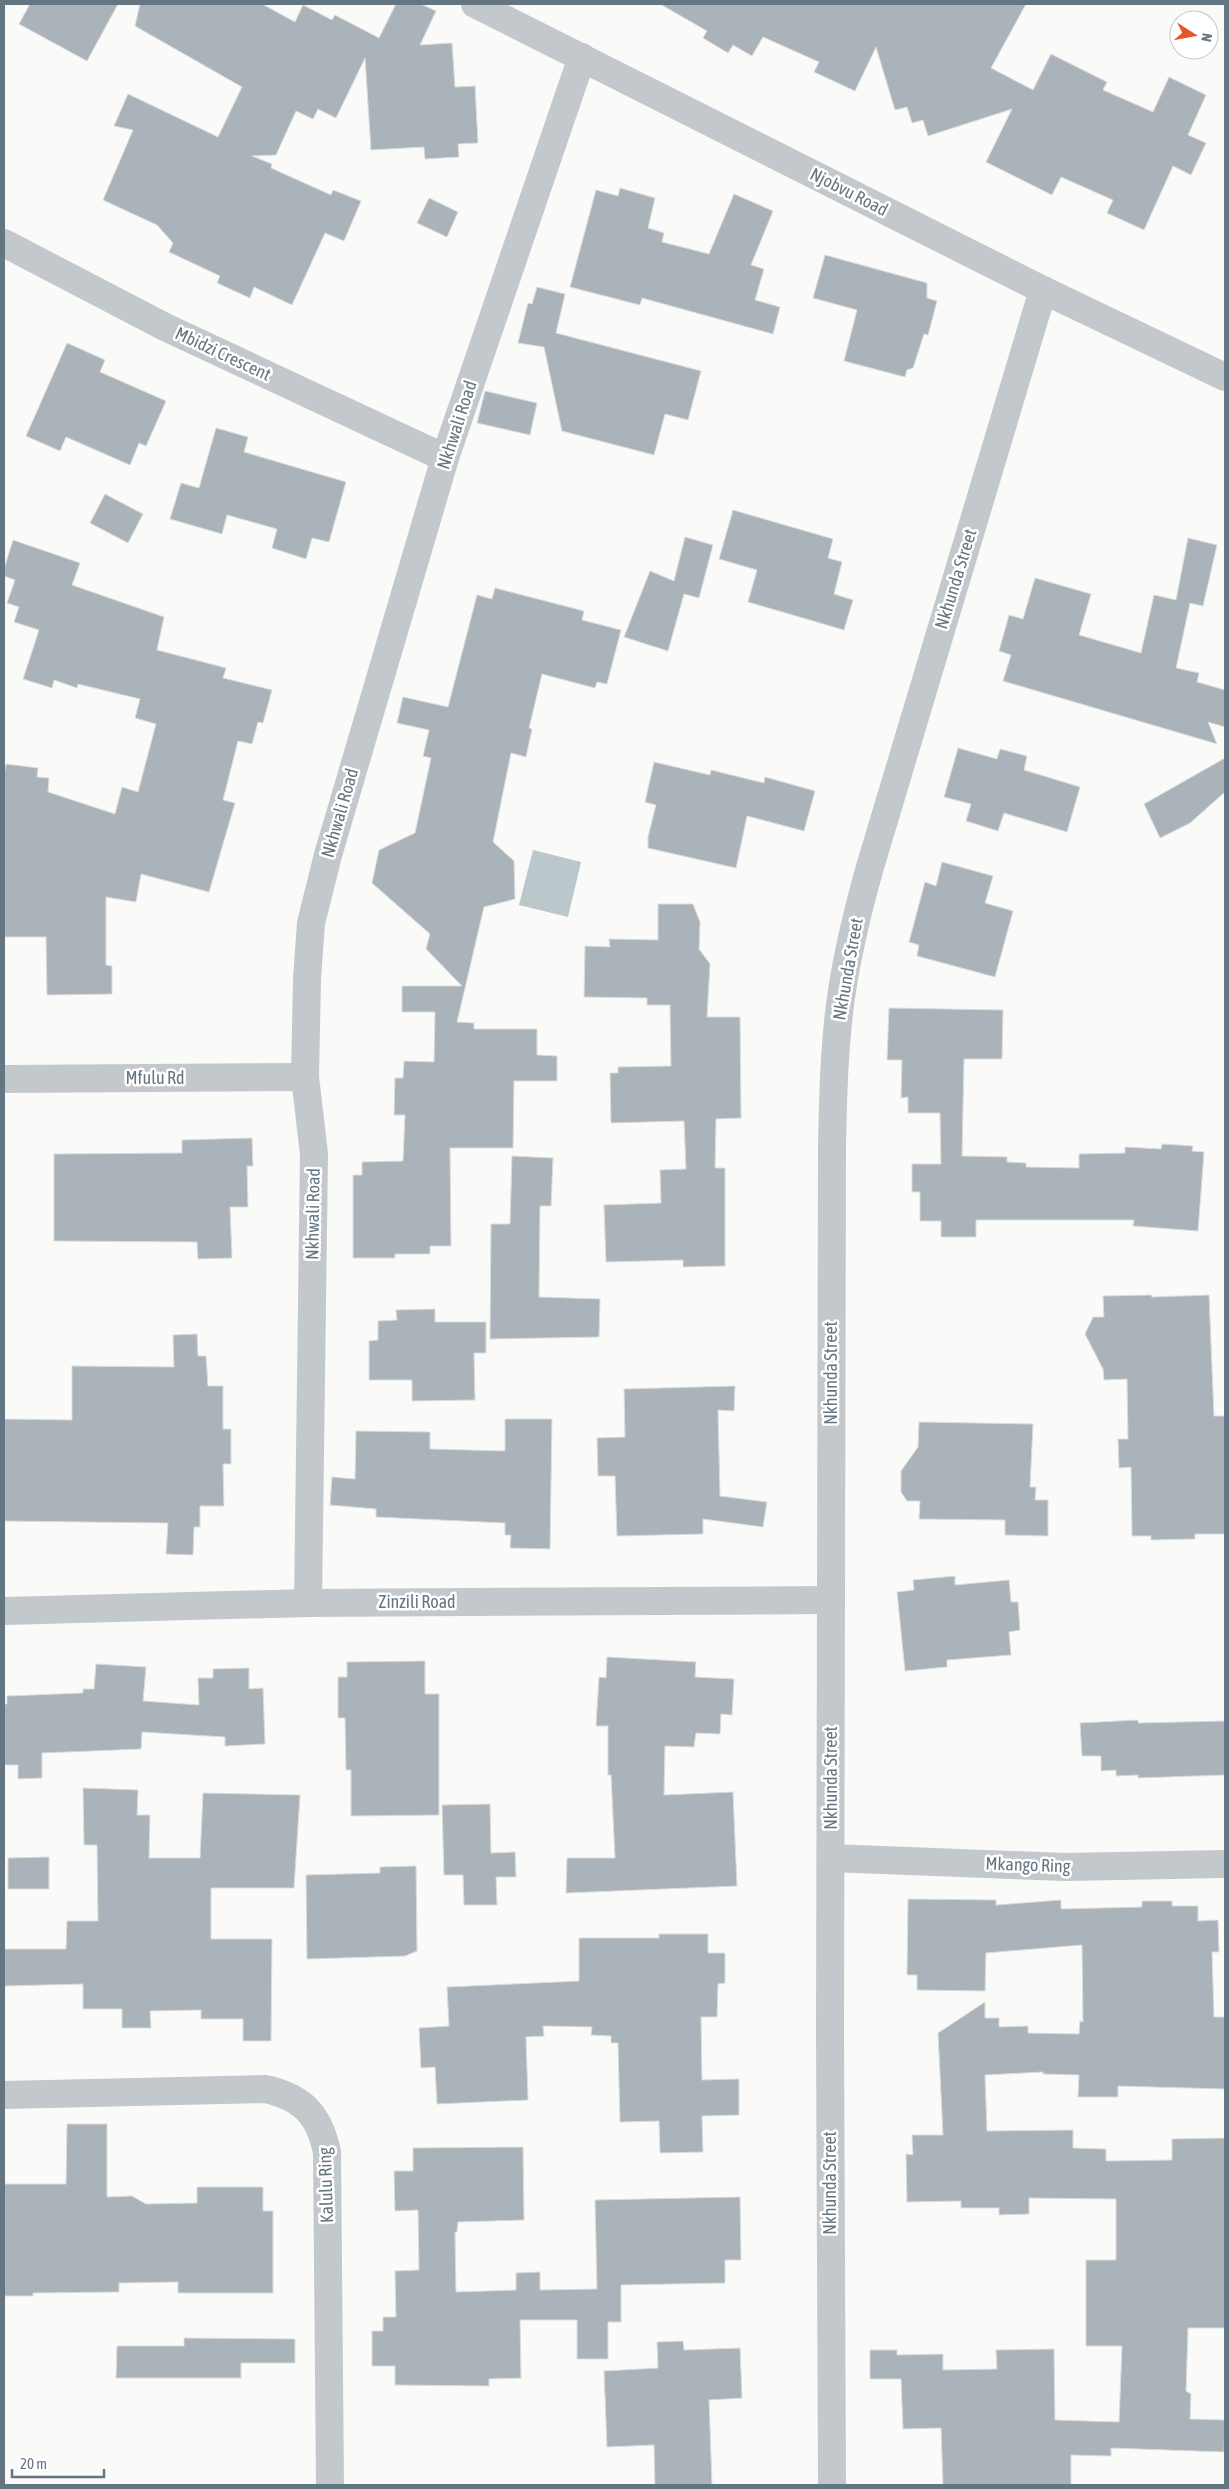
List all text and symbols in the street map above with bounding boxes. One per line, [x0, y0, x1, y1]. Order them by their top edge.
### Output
north arrow [1169, 10, 1219, 60]
text: N [1198, 32, 1215, 43]
street label: Njobvu Road [807, 163, 892, 220]
street label: Mbidzi Crescent [172, 322, 274, 385]
street label: Nkhwali Road [432, 378, 481, 472]
street label: Nkhunda Street [930, 526, 981, 631]
street label: Nkhwali Road [317, 766, 362, 860]
street label: Nkhunda Street [828, 916, 867, 1022]
street label: Mfulu Rd [125, 1067, 185, 1088]
street label: Nkhwali Road [301, 1168, 324, 1260]
street label: Nkhunda Street [820, 1321, 841, 1425]
street label: Zinzili Road [378, 1591, 456, 1612]
street label: Nkhunda Street [820, 1726, 841, 1830]
street label: Mkango Ring [985, 1853, 1071, 1876]
street label: Nkhunda Street [819, 2131, 840, 2235]
street label: Kalulu Ring [314, 2147, 337, 2223]
scale bar [12, 2446, 105, 2478]
text: 20 m [20, 2455, 47, 2472]

